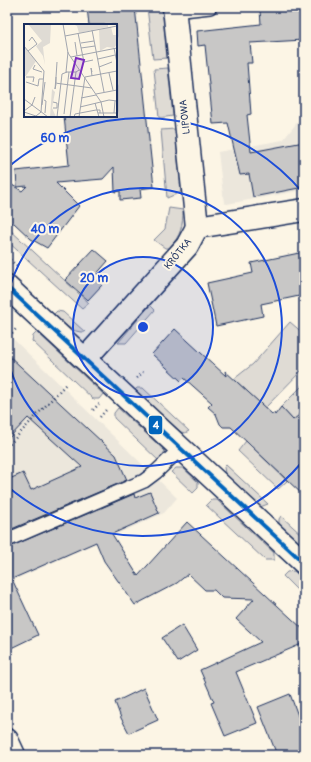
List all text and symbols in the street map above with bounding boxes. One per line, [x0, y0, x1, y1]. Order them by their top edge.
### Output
inset map [24, 24, 117, 117]
street label: LIPOWA [177, 99, 193, 135]
text: 60 m [41, 131, 70, 146]
text: 40 m [30, 222, 60, 237]
street label: KRÓTKA [160, 234, 195, 272]
text: 20 m [80, 271, 108, 286]
centre of rings [136, 320, 150, 334]
line badge: 4 [148, 415, 163, 435]
text: 4 [152, 419, 160, 432]

